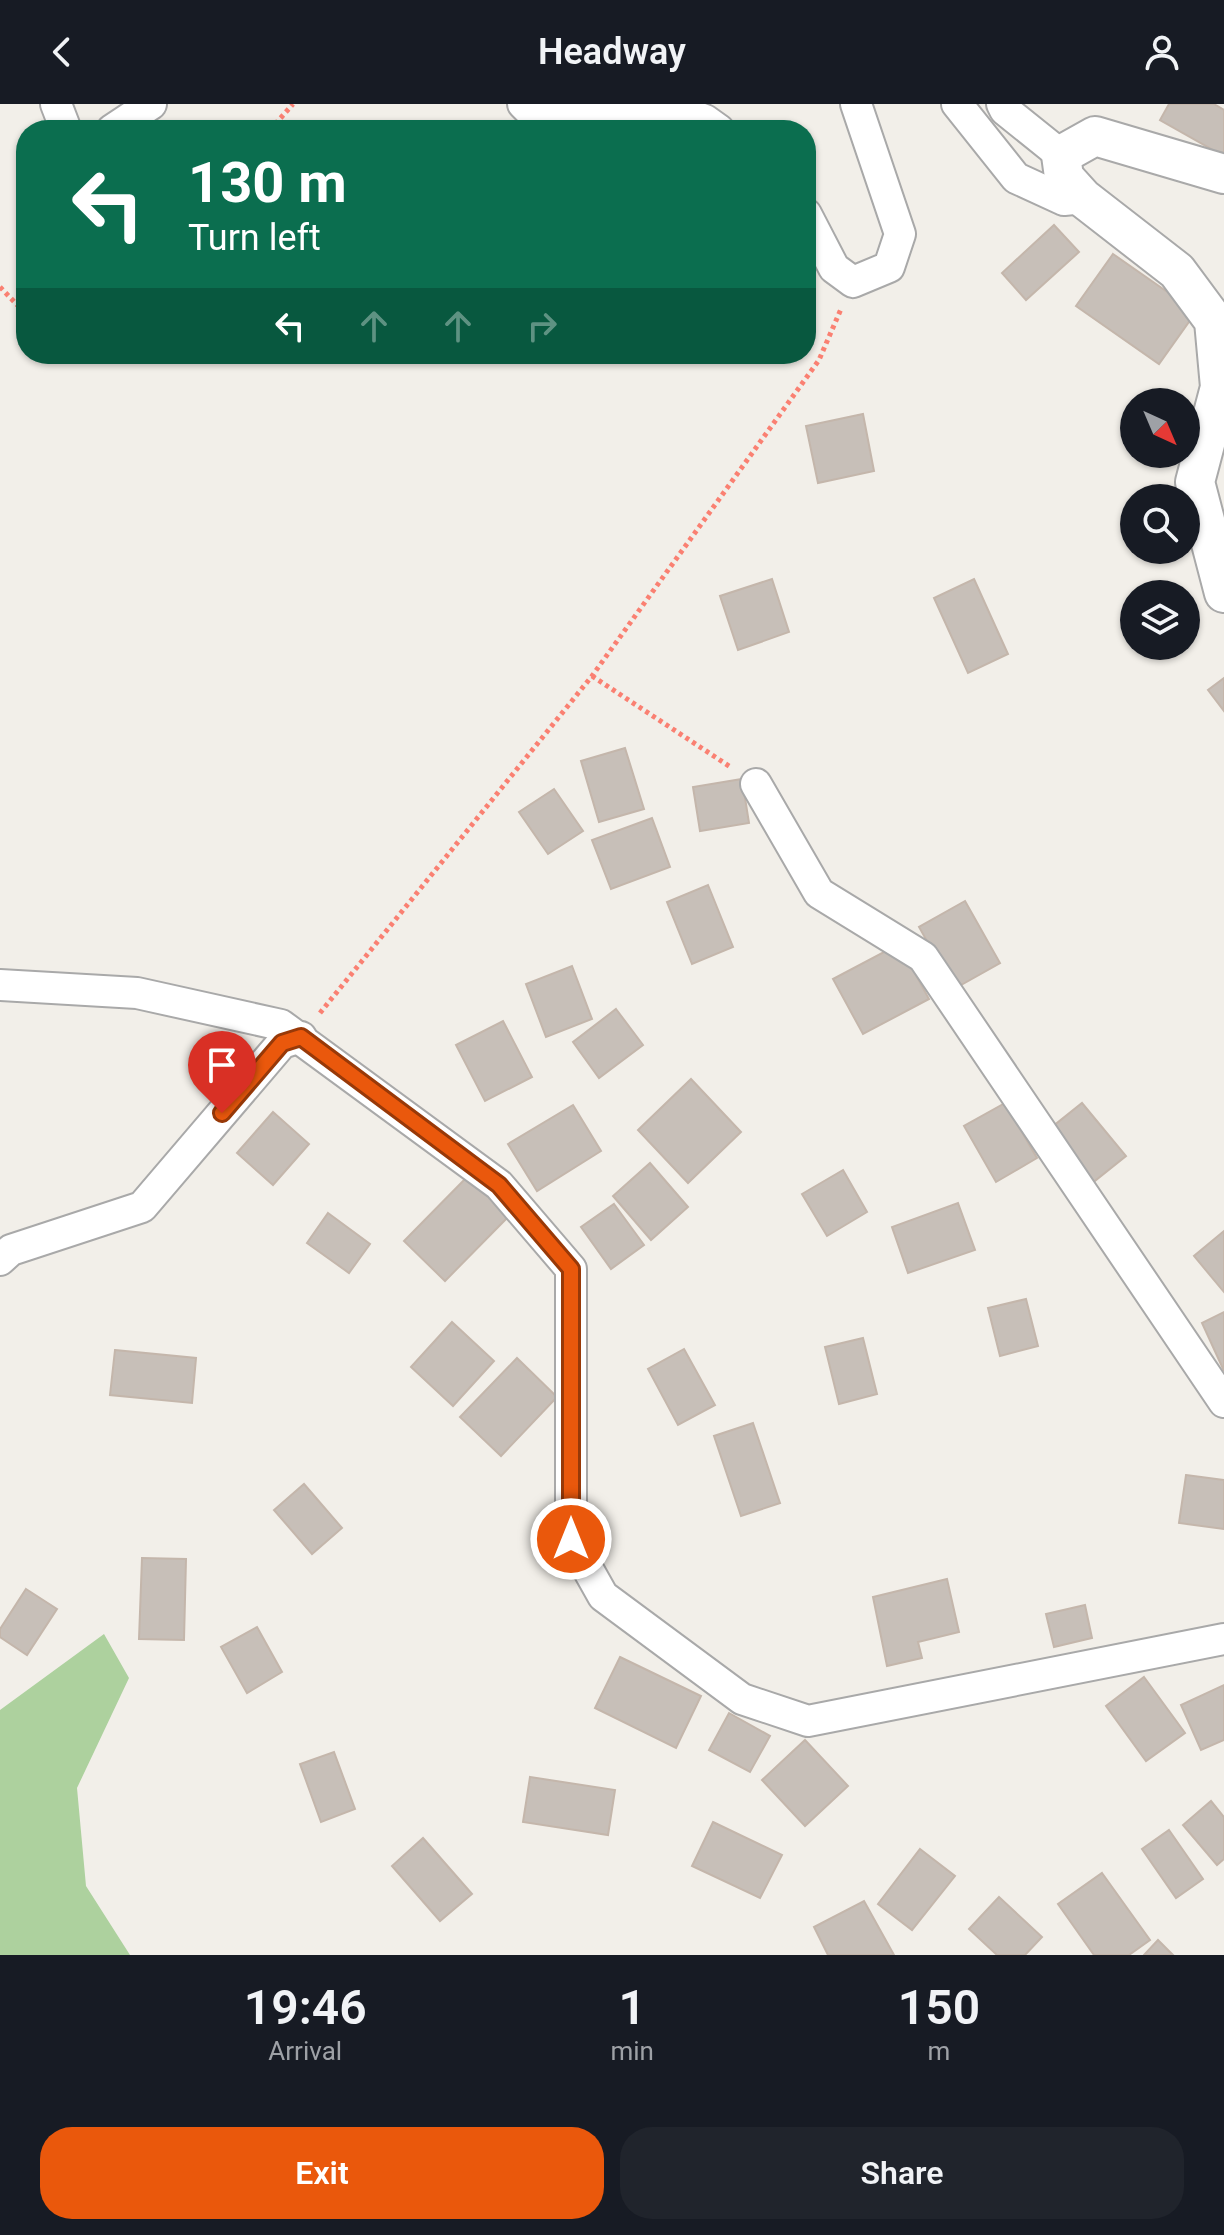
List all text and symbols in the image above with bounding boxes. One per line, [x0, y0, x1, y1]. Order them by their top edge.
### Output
icon: back [40, 30, 84, 74]
icon: person [1140, 30, 1184, 74]
text: Headway [538, 31, 686, 73]
text: 130 m [188, 150, 347, 216]
icon: left [56, 152, 160, 256]
text: Turn left [188, 217, 321, 259]
icon: left [268, 304, 312, 348]
icon: ahead [352, 304, 396, 348]
icon: ahead [436, 304, 480, 348]
icon: right [520, 304, 564, 348]
north arrow [1120, 388, 1200, 468]
map controls [1120, 388, 1200, 660]
button: search [1120, 484, 1200, 564]
button: layers [1120, 580, 1200, 660]
pin [188, 1031, 256, 1113]
icon: arrive [200, 1043, 244, 1087]
position arrow [529, 1497, 613, 1581]
text: 19:46 [244, 1979, 367, 2036]
text: 1 [619, 1979, 646, 2036]
text: 150 [898, 1979, 980, 2036]
text: Arrival [268, 2036, 342, 2066]
text: min [610, 2036, 654, 2066]
text: m [928, 2036, 950, 2066]
button: Exit [40, 2127, 604, 2219]
button: Share [620, 2127, 1184, 2219]

